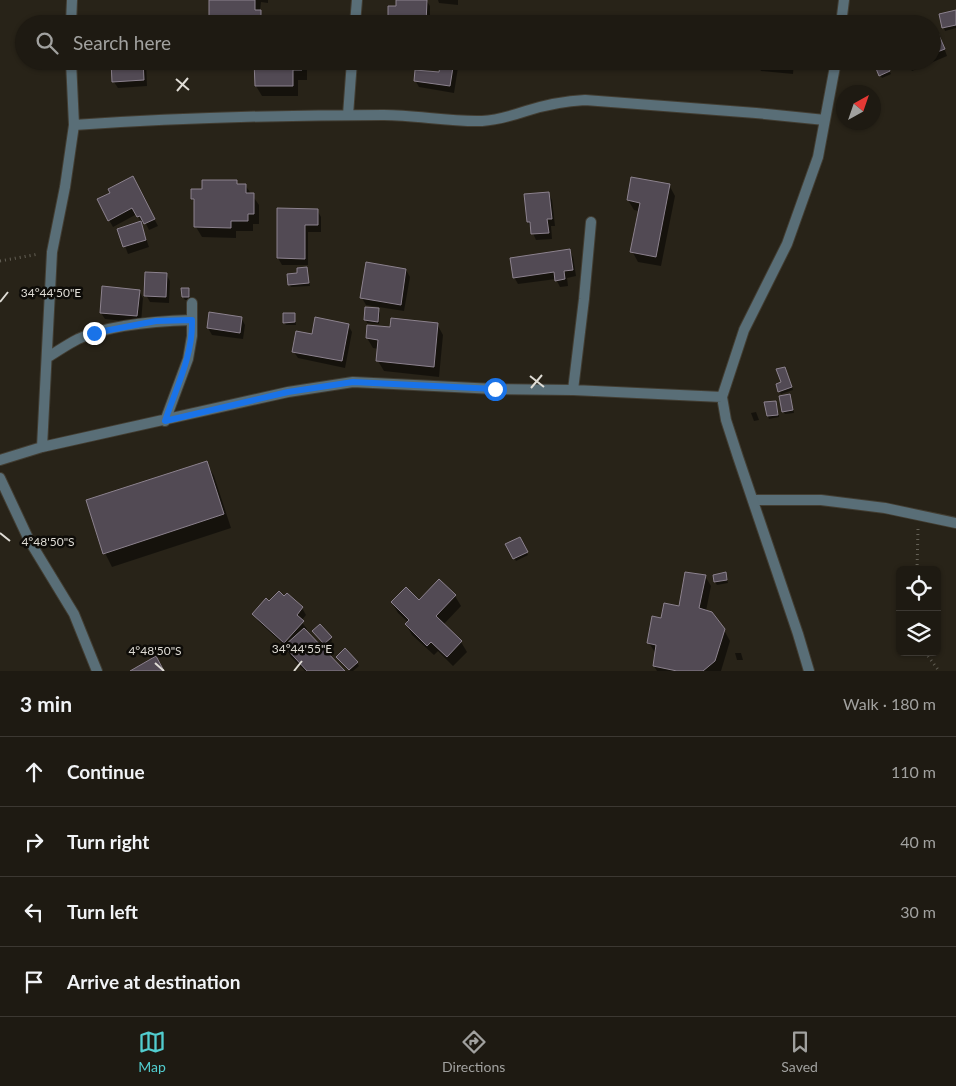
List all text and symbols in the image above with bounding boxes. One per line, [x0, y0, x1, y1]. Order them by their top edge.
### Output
search box [15, 15, 941, 70]
icon: search [33, 29, 61, 57]
text: Search here [73, 31, 171, 54]
north arrow [836, 85, 881, 130]
text: 34°44'50"E [21, 285, 81, 300]
route end [83, 322, 106, 345]
route start [484, 378, 507, 401]
text: 4°48'50"S [21, 534, 75, 549]
map controls [896, 566, 941, 656]
button: locate [896, 566, 941, 611]
button: layers [896, 611, 941, 656]
text: 34°44'55"E [272, 641, 332, 656]
text: 4°48'50"S [128, 643, 182, 658]
text: 3 min [20, 691, 72, 716]
text: Walk · 180 m [843, 694, 936, 713]
icon: ahead [20, 758, 48, 786]
text: Continue [67, 760, 145, 783]
text: 110 m [891, 762, 936, 781]
icon: right [20, 828, 48, 856]
text: Turn right [67, 830, 149, 853]
text: 40 m [900, 832, 936, 851]
icon: left [20, 898, 48, 926]
text: Turn left [67, 900, 138, 923]
text: 30 m [900, 902, 936, 921]
icon: arrive [20, 968, 48, 996]
text: Arrive at destination [67, 970, 240, 993]
tab: Map [138, 1028, 166, 1075]
tab: Directions [442, 1028, 505, 1075]
tab: Saved [781, 1028, 818, 1075]

